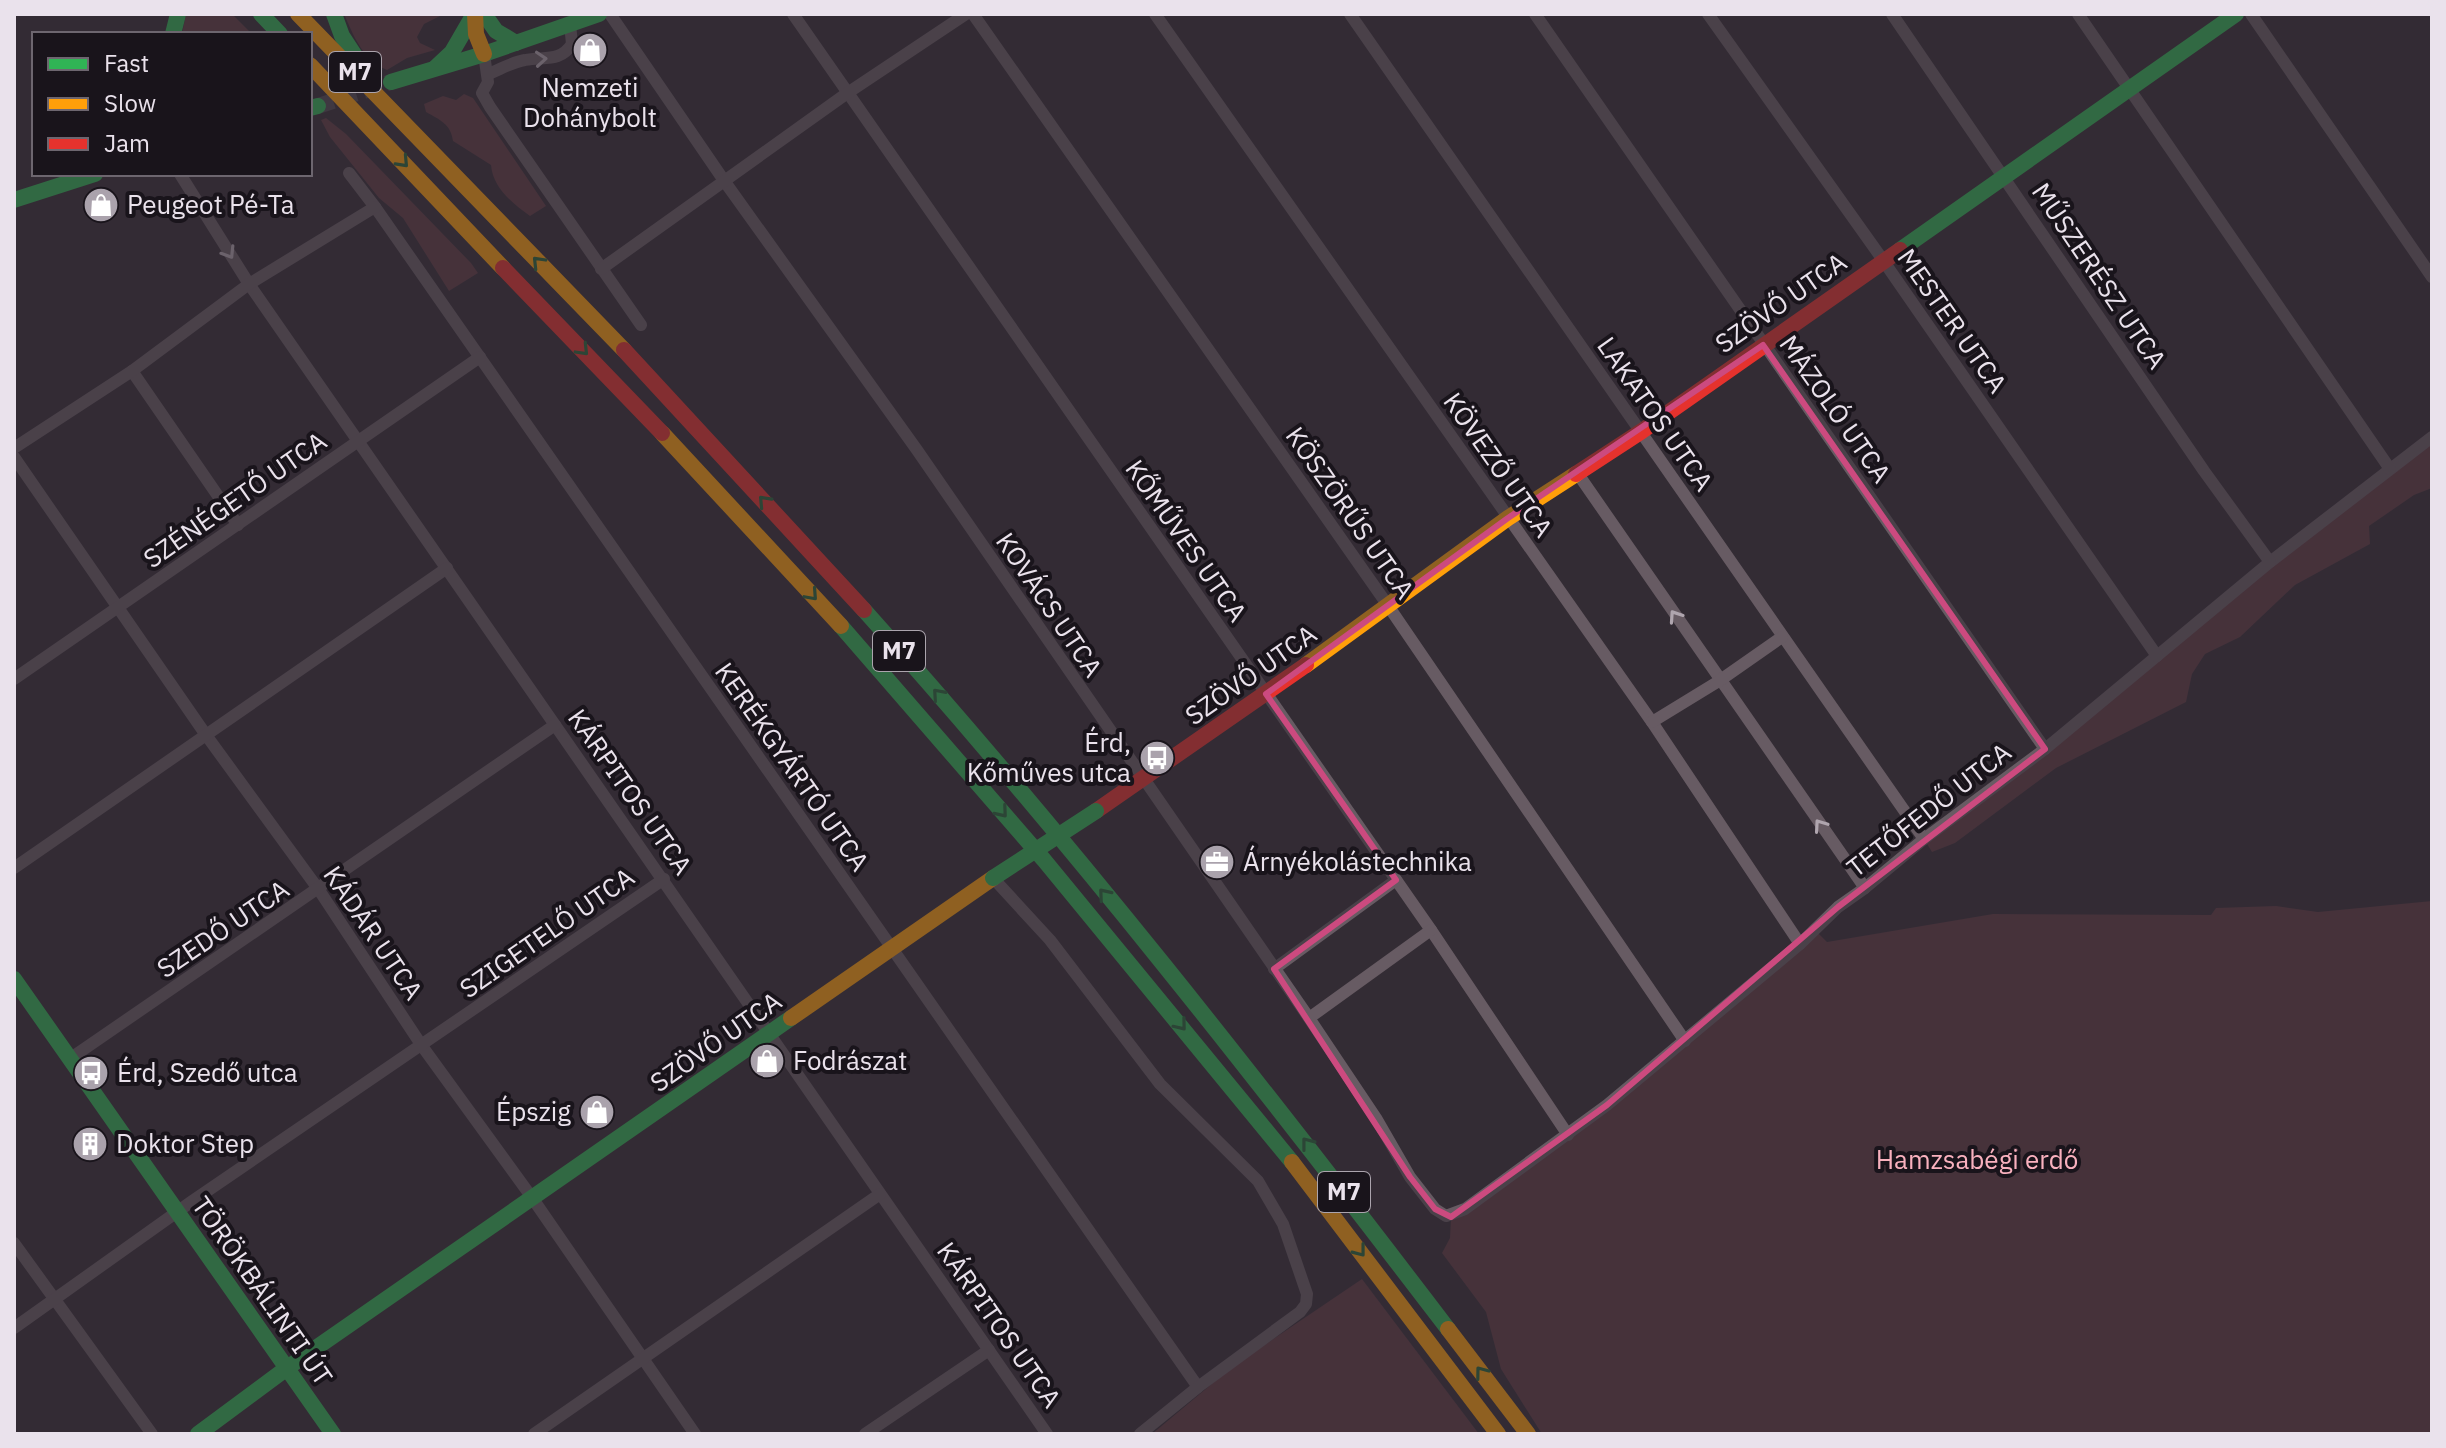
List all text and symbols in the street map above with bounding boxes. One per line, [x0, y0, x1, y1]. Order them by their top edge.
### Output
shop icon: Nemzeti Dohánybolt [571, 31, 609, 69]
legend [32, 32, 312, 176]
text: Fast [104, 47, 149, 79]
one-way arrow [535, 51, 548, 68]
road number: M7 [329, 52, 381, 92]
place label: Nemzeti Dohánybolt [523, 70, 657, 134]
text: Slow [104, 87, 156, 119]
text: Jam [104, 127, 150, 159]
one-way arrow [394, 153, 409, 167]
street label: MŰSZERÉSZ UTCA [2025, 176, 2175, 375]
shop icon: Peugeot Pé-Ta [82, 186, 120, 224]
place label: Peugeot Pé-Ta [127, 187, 295, 221]
street label: MESTER UTCA [1891, 242, 2015, 400]
one-way arrow [220, 244, 235, 258]
street label: SZÖVŐ UTCA [1708, 244, 1853, 360]
one-way arrow [533, 257, 548, 271]
street label: MÁZOLÓ UTCA [1772, 328, 1899, 489]
street label: LAKATOS UTCA [1590, 330, 1722, 497]
one-way arrow [573, 341, 588, 355]
street label: KÖVEZŐ UTCA [1436, 385, 1561, 544]
street label: KÖSZÖRŰS UTCA [1279, 420, 1423, 605]
street label: SZÉNÉGETŐ UTCA [136, 423, 333, 575]
street label: KŐMŰVES UTCA [1118, 453, 1255, 628]
one-way arrow [758, 496, 773, 510]
street label: KOVÁCS UTCA [989, 526, 1111, 684]
one-way arrow [803, 586, 817, 601]
one-way arrow [1670, 611, 1685, 625]
street label: SZÖVŐ UTCA [1178, 616, 1323, 732]
road number: M7 [873, 631, 925, 671]
street label: KERÉKGYÁRTÓ UTCA [708, 656, 878, 878]
one-way arrow [933, 689, 947, 704]
street label: KÁRPITOS UTCA [561, 702, 701, 881]
place label: Érd, Kőműves utca [967, 725, 1131, 789]
street label: TETŐFEDŐ UTCA [1839, 734, 2018, 884]
bus stop icon: Érd, Kőműves utca [1138, 739, 1176, 777]
one-way arrow [992, 803, 1007, 817]
one-way arrow [1815, 819, 1830, 833]
office icon: Árnyékolástechnika [1198, 843, 1236, 881]
place label: Árnyékolástechnika [1243, 844, 1472, 878]
street label: KÁDÁR UTCA [317, 859, 431, 1006]
street label: SZIGETELŐ UTCA [453, 859, 641, 1005]
street label: SZEDŐ UTCA [150, 871, 295, 985]
one-way arrow [1099, 889, 1114, 903]
street label: SZÖVŐ UTCA [643, 983, 788, 1099]
one-way arrow [1171, 1016, 1186, 1030]
shop icon: Fodrászat [748, 1042, 786, 1080]
place label: Fodrászat [793, 1043, 907, 1077]
bus stop icon: Érd, Szedő utca [72, 1054, 110, 1092]
place label: Érd, Szedő utca [117, 1055, 298, 1089]
shop icon: Épszig [578, 1093, 616, 1131]
place label: Épszig [496, 1094, 571, 1128]
building icon: Doktor Step [71, 1125, 109, 1163]
place label: Doktor Step [116, 1126, 254, 1160]
one-way arrow [1302, 1137, 1316, 1151]
park label: Hamzsabégi erdő [1876, 1142, 2078, 1176]
road number: M7 [1318, 1172, 1370, 1212]
street label: TÖRÖKBÁLINTI ÚT [185, 1189, 341, 1392]
street label: KÁRPITOS UTCA [930, 1235, 1070, 1414]
one-way arrow [1350, 1242, 1365, 1256]
one-way arrow [1477, 1366, 1491, 1380]

